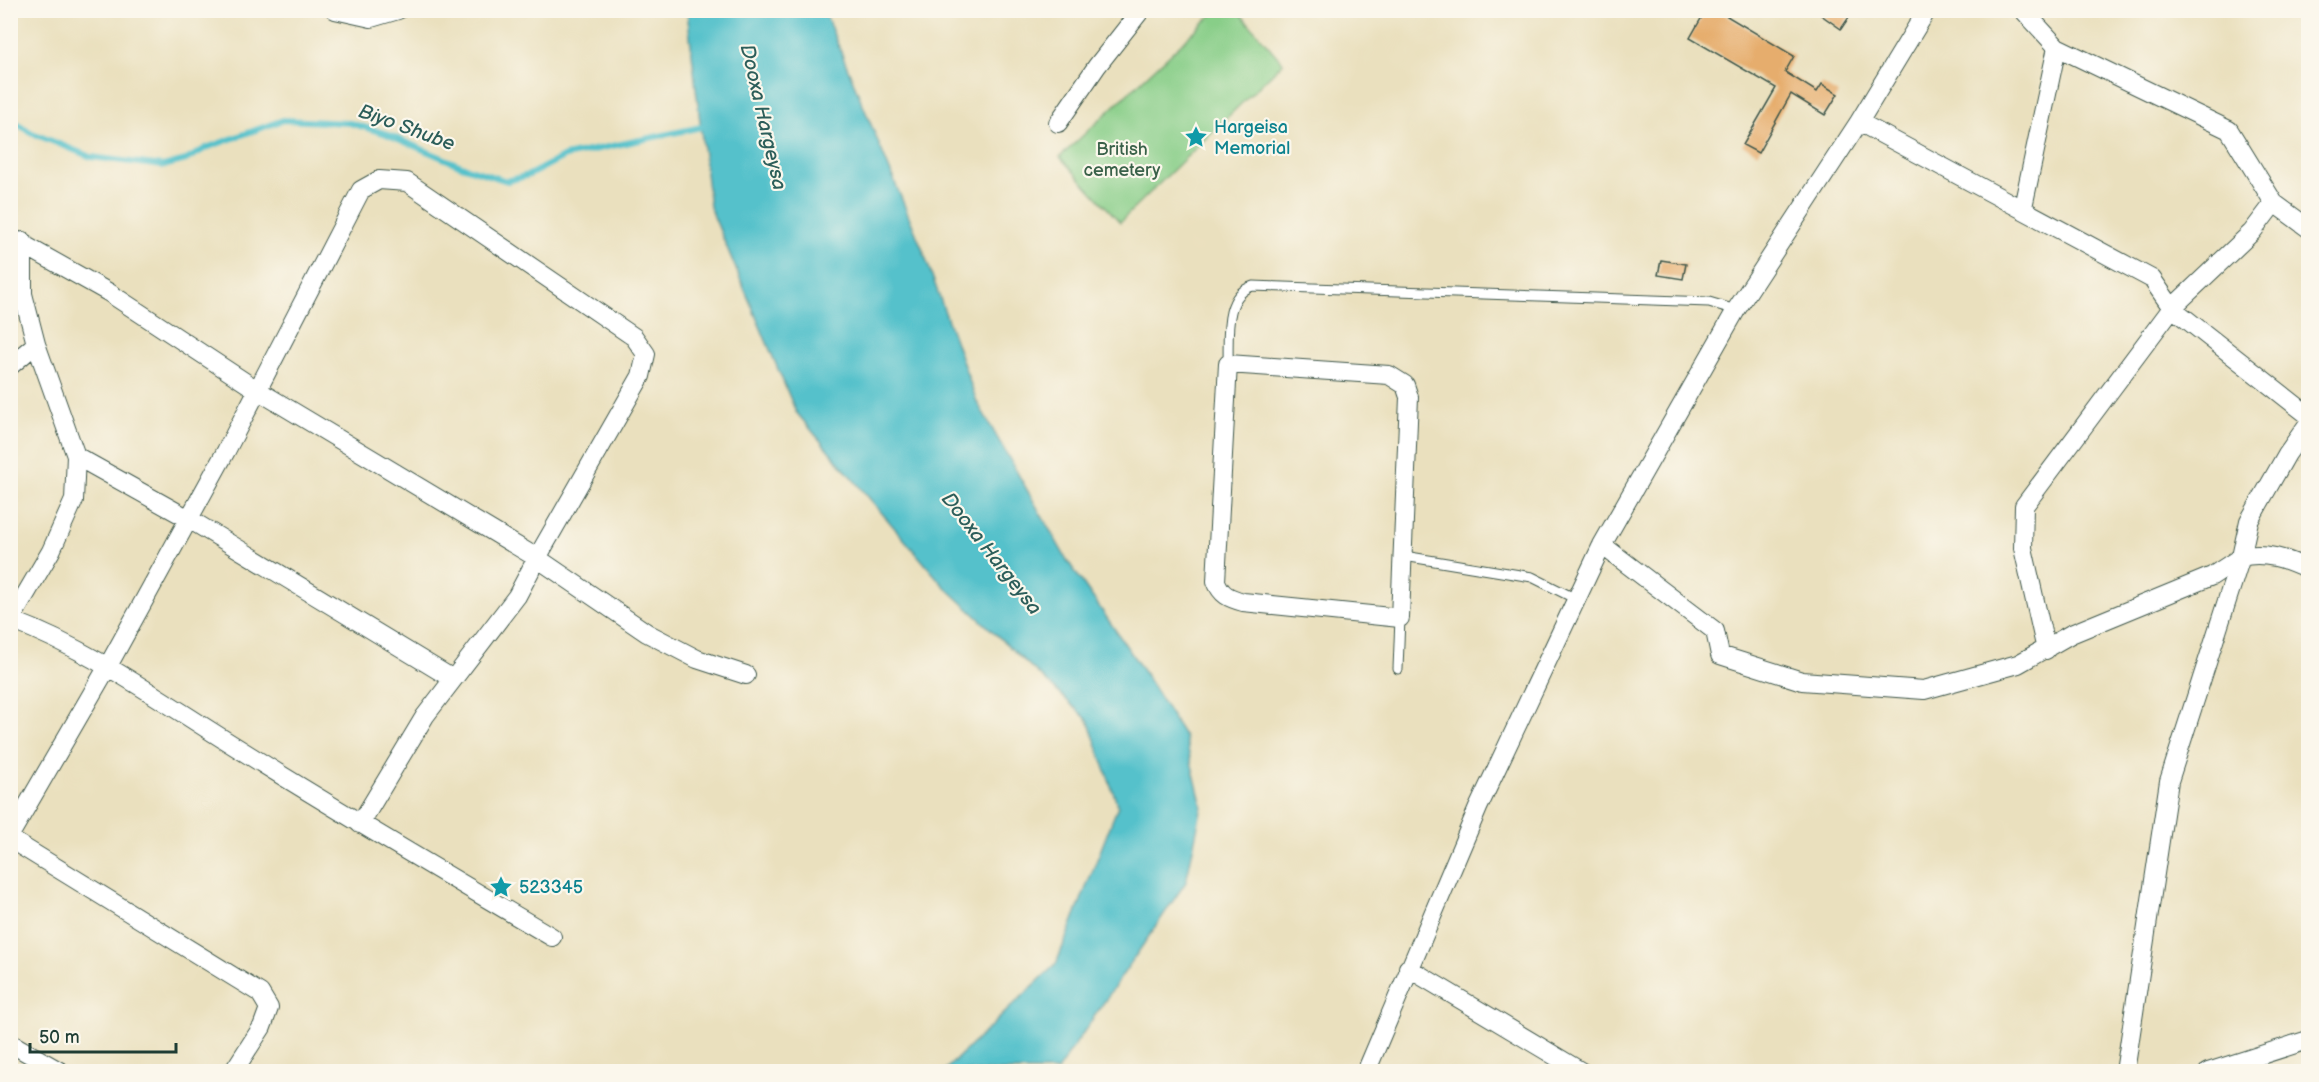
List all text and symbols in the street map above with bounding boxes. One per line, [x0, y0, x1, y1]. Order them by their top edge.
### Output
water label: Dooxa Hargeysa [735, 42, 791, 192]
water label: Biyo Shube [355, 99, 458, 157]
place label: Hargeisa Memorial [1214, 117, 1290, 159]
place icon: Hargeisa Memorial [1183, 124, 1209, 150]
park label: British cemetery [1083, 139, 1161, 181]
water label: Dooxa Hargeysa [936, 488, 1046, 620]
place icon: 523345 [488, 874, 514, 900]
place label: 523345 [519, 877, 583, 898]
scale bar [30, 1016, 176, 1054]
text: 50 m [39, 1027, 80, 1048]

